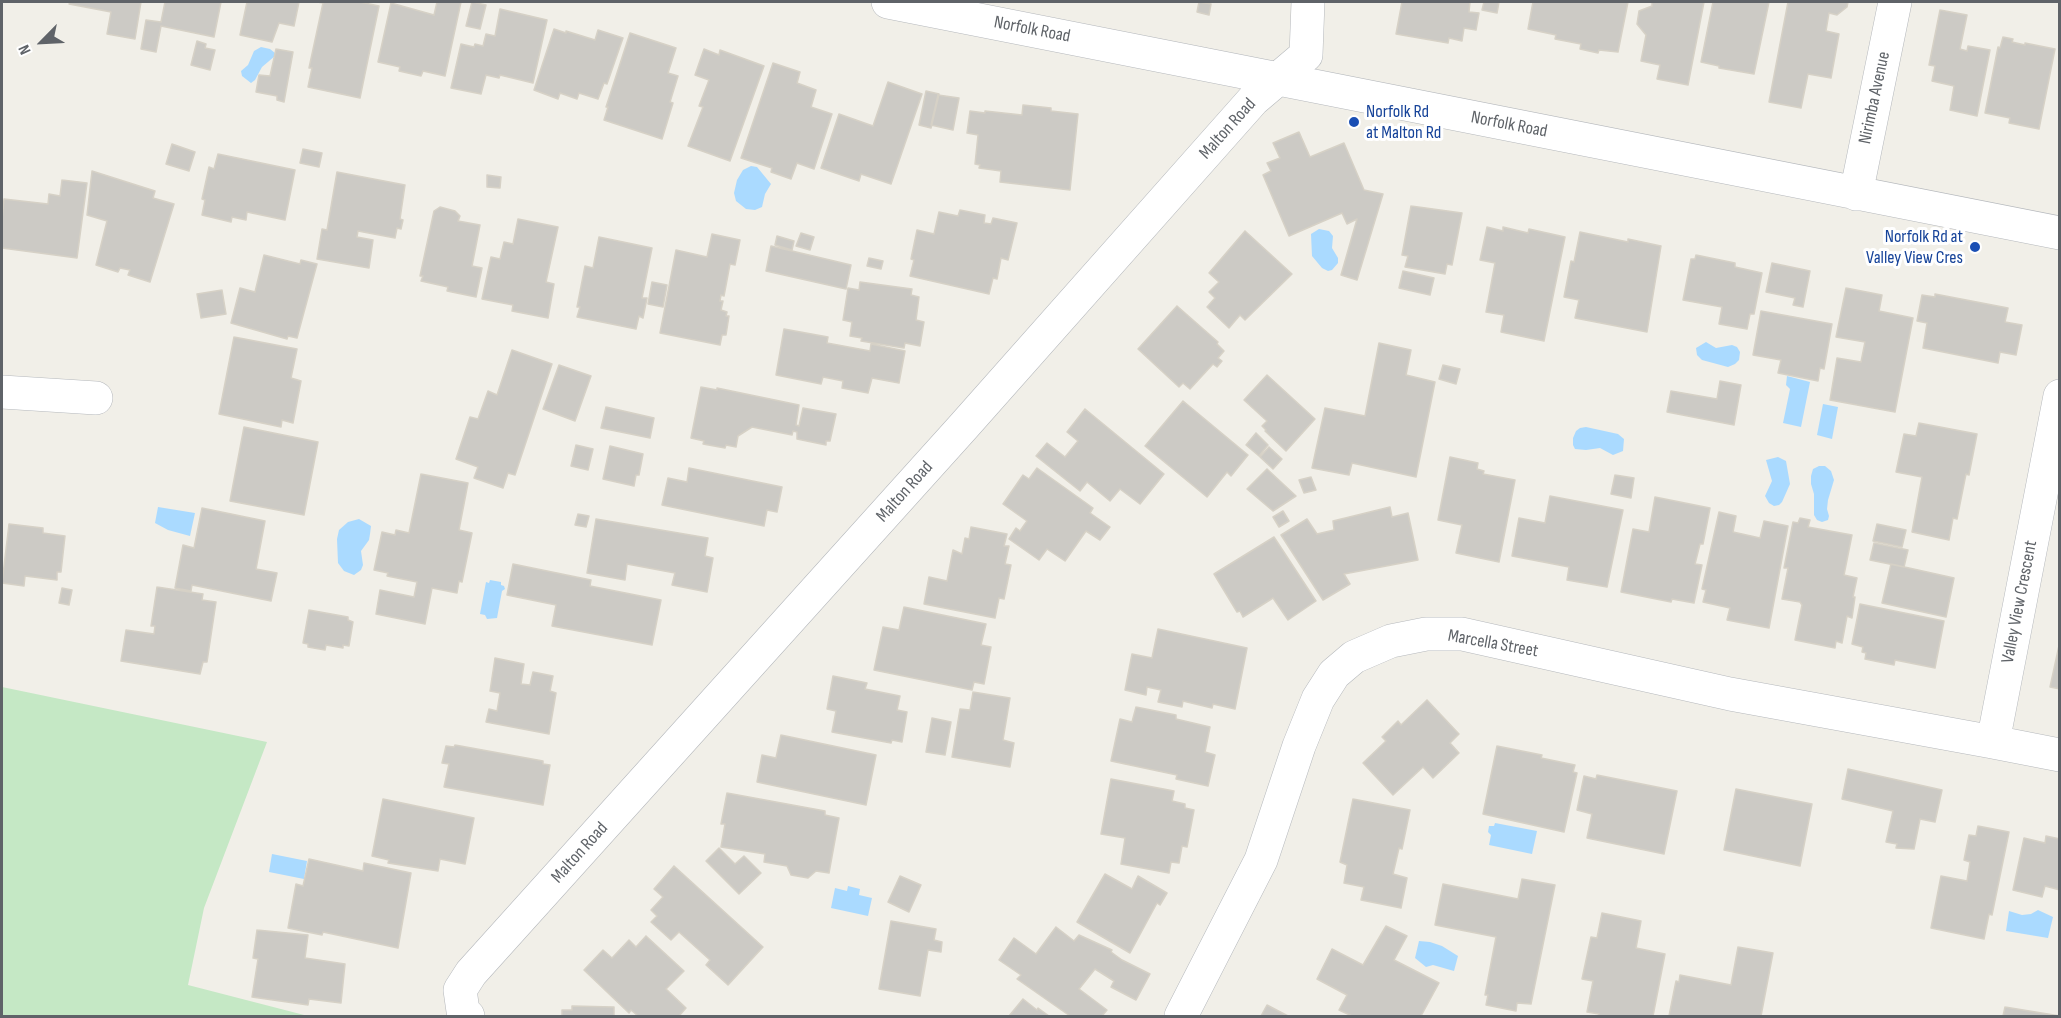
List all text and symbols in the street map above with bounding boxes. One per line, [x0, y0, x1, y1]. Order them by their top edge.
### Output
north arrow [12, 12, 72, 72]
street label: Norfolk Road [992, 12, 1072, 48]
text: N [15, 42, 36, 57]
street label: Nirimba Avenue [1855, 50, 1895, 146]
street label: Malton Road [1195, 94, 1261, 164]
place label: Norfolk Rd at Malton Rd [1366, 101, 1441, 144]
street label: Norfolk Road [1469, 107, 1549, 143]
marker: Norfolk Rd at Malton Rd [1347, 115, 1361, 129]
place label: Norfolk Rd at Valley View Cres [1866, 226, 1963, 268]
marker: Norfolk Rd at Valley View Cres [1968, 240, 1982, 254]
street label: Malton Road [872, 457, 938, 527]
street label: Valley View Crescent [1998, 539, 2042, 665]
street label: Marcella Street [1446, 625, 1540, 663]
street label: Malton Road [547, 818, 613, 888]

